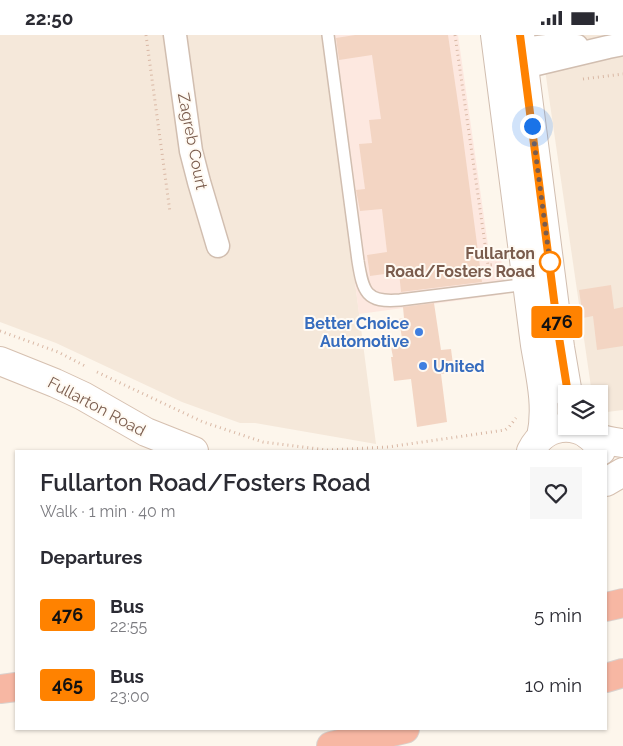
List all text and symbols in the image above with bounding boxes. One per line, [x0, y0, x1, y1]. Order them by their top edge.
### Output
text: 22:50 [25, 7, 73, 29]
street label: Zagreb Court [174, 91, 211, 192]
your location [520, 114, 545, 139]
place label: Fullarton Road/Fosters Road [385, 244, 535, 281]
marker: Fullarton Road/Fosters Road [539, 251, 561, 273]
line badge: 476 [528, 306, 586, 338]
text: 476 [541, 311, 573, 332]
place label: Better Choice Automotive [304, 314, 409, 351]
marker: Better Choice Automotive [413, 326, 425, 338]
place label: United [433, 357, 485, 376]
marker: United [417, 360, 429, 372]
street label: Fullarton Road [45, 373, 149, 440]
map controls [558, 385, 608, 435]
button: layers [558, 385, 608, 435]
button: heart [530, 467, 582, 519]
text: Fullarton Road/Fosters Road [40, 468, 371, 497]
text: Walk · 1 min · 40 m [40, 502, 176, 521]
text: Departures [40, 546, 142, 568]
text: Bus [110, 595, 144, 617]
text: 476 [52, 604, 83, 625]
text: 5 min [534, 604, 582, 626]
text: 22:55 [110, 617, 147, 636]
text: Bus [110, 665, 144, 687]
text: 465 [52, 674, 83, 695]
text: 10 min [525, 674, 582, 696]
text: 23:00 [110, 687, 149, 706]

